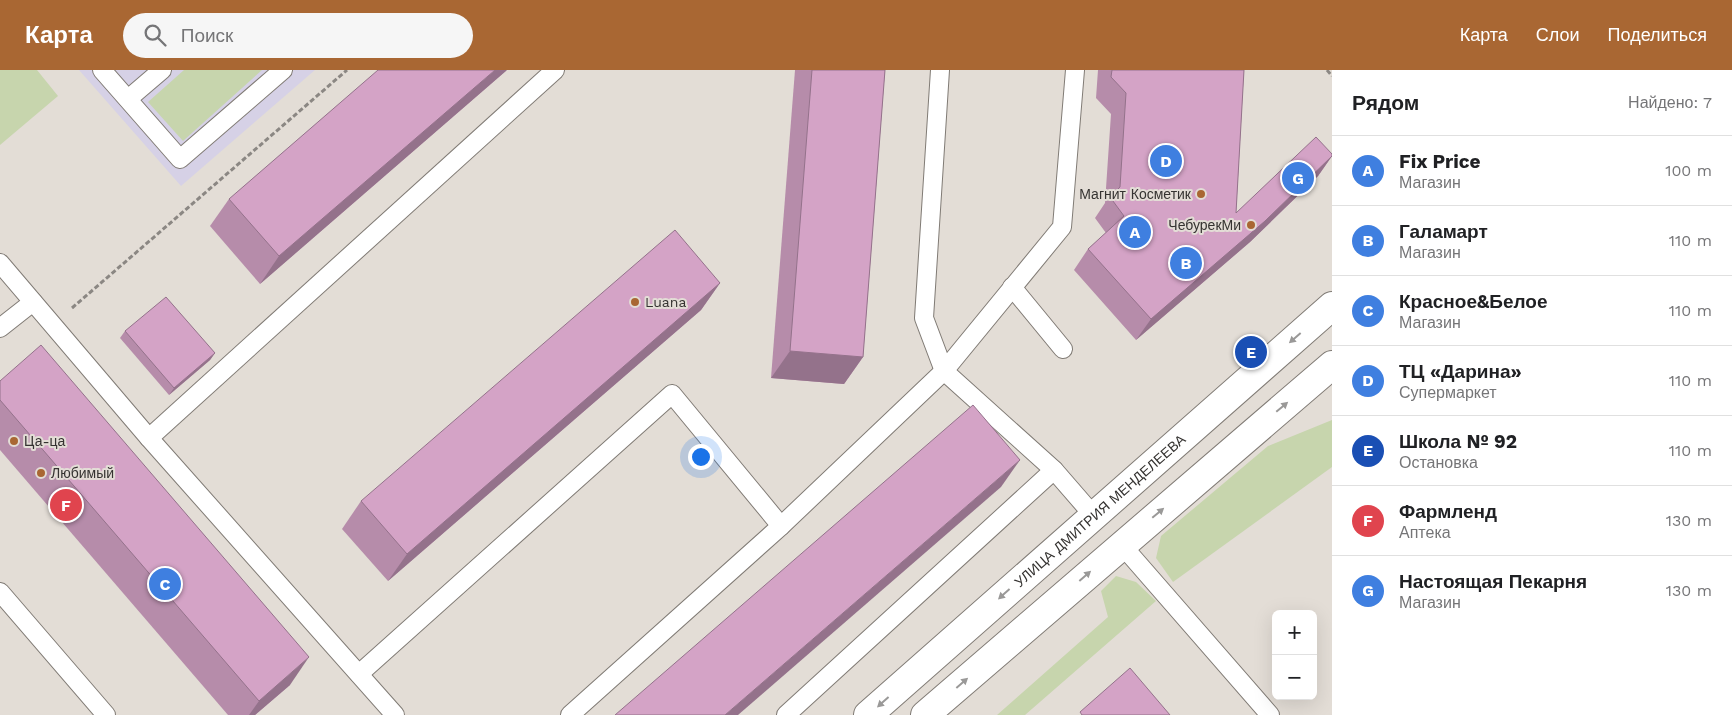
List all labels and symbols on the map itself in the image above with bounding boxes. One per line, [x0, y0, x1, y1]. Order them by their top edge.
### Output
pin: D [1150, 142, 1182, 180]
pin: G [1282, 159, 1314, 197]
place label: Магнит Косметик [1079, 186, 1192, 202]
marker: Магнит Косметик [1195, 188, 1207, 200]
pin: A [1119, 213, 1151, 251]
place label: ЧебурекМи [1168, 217, 1241, 233]
marker: ЧебурекМи [1245, 219, 1257, 231]
pin: B [1170, 244, 1202, 282]
place label: Luana [645, 294, 686, 310]
marker: Luana [629, 296, 641, 308]
one-way arrow [1289, 332, 1302, 343]
pin: E [1235, 333, 1267, 371]
one-way arrow [1275, 402, 1288, 413]
street label: УЛИЦА ДМИТРИЯ МЕНДЕЛЕЕВА [1011, 431, 1189, 590]
place label: Ца-ца [24, 433, 66, 449]
marker: Ца-ца [8, 435, 20, 447]
your location [688, 444, 714, 470]
place label: Любимый [51, 465, 114, 481]
marker: Любимый [35, 467, 47, 479]
pin: F [50, 486, 82, 524]
one-way arrow [1152, 507, 1165, 518]
pin: C [149, 565, 181, 603]
one-way arrow [1078, 570, 1090, 582]
one-way arrow [999, 588, 1011, 600]
one-way arrow [956, 677, 968, 689]
one-way arrow [876, 696, 889, 707]

